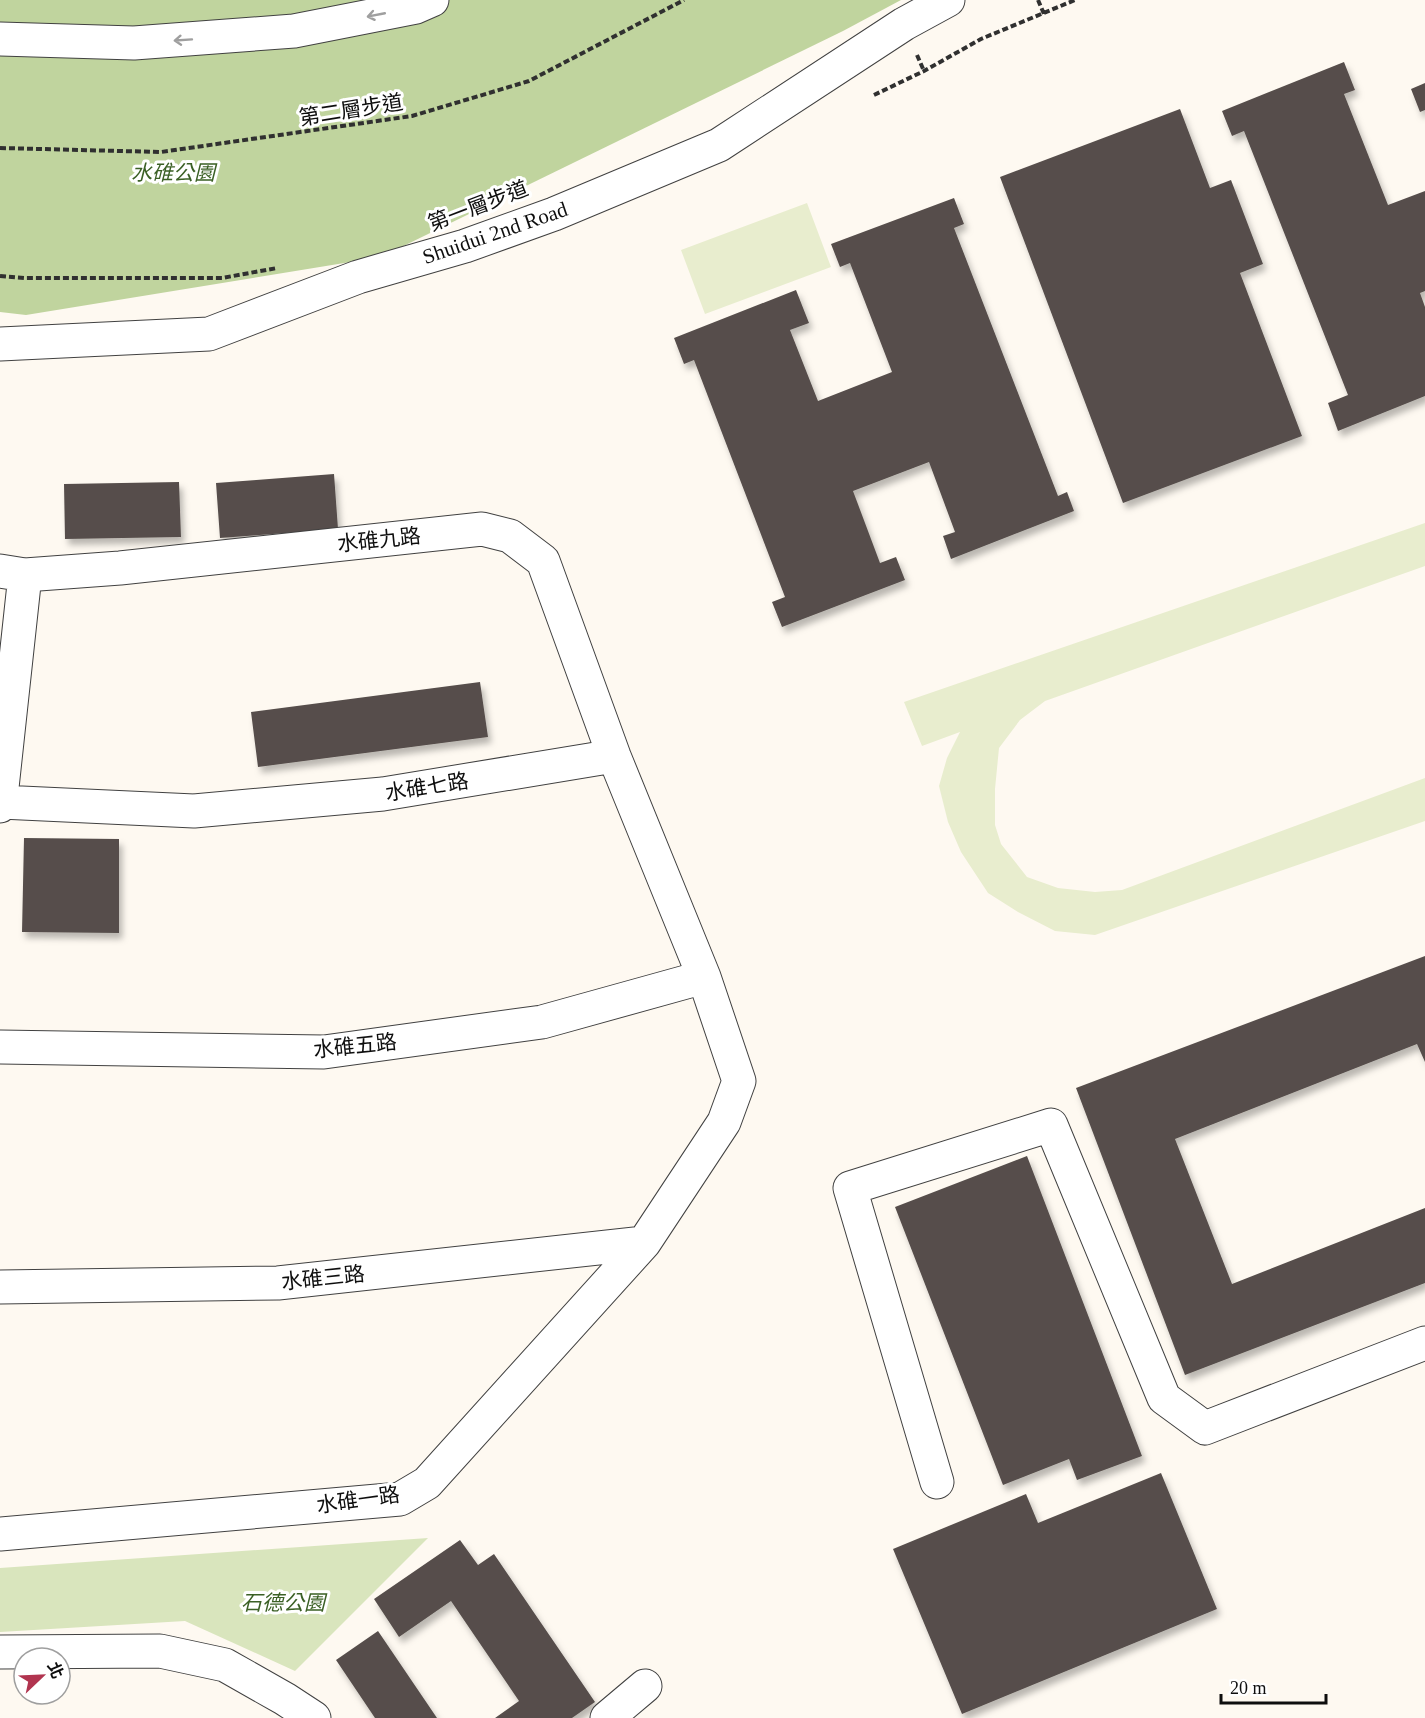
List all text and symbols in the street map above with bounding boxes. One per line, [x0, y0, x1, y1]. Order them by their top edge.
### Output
one-way arrow [366, 10, 386, 21]
one-way arrow [173, 34, 193, 45]
street label: 第二層步道 [297, 90, 405, 130]
park label: 水碓公園 [131, 161, 218, 185]
street label: 第一層步道 [425, 176, 531, 236]
street label: Shuidui 2nd Road [419, 197, 571, 269]
street label: 水碓九路 [336, 524, 422, 556]
street label: 水碓七路 [384, 769, 470, 805]
street label: 水碓五路 [312, 1030, 398, 1062]
street label: 水碓三路 [280, 1262, 366, 1294]
street label: 水碓一路 [315, 1482, 401, 1518]
park label: 石德公園 [241, 1591, 328, 1615]
north arrow [12, 1646, 72, 1706]
text: 北 [44, 1660, 66, 1681]
scale bar [1221, 1667, 1326, 1705]
text: 20 m [1230, 1678, 1267, 1698]

